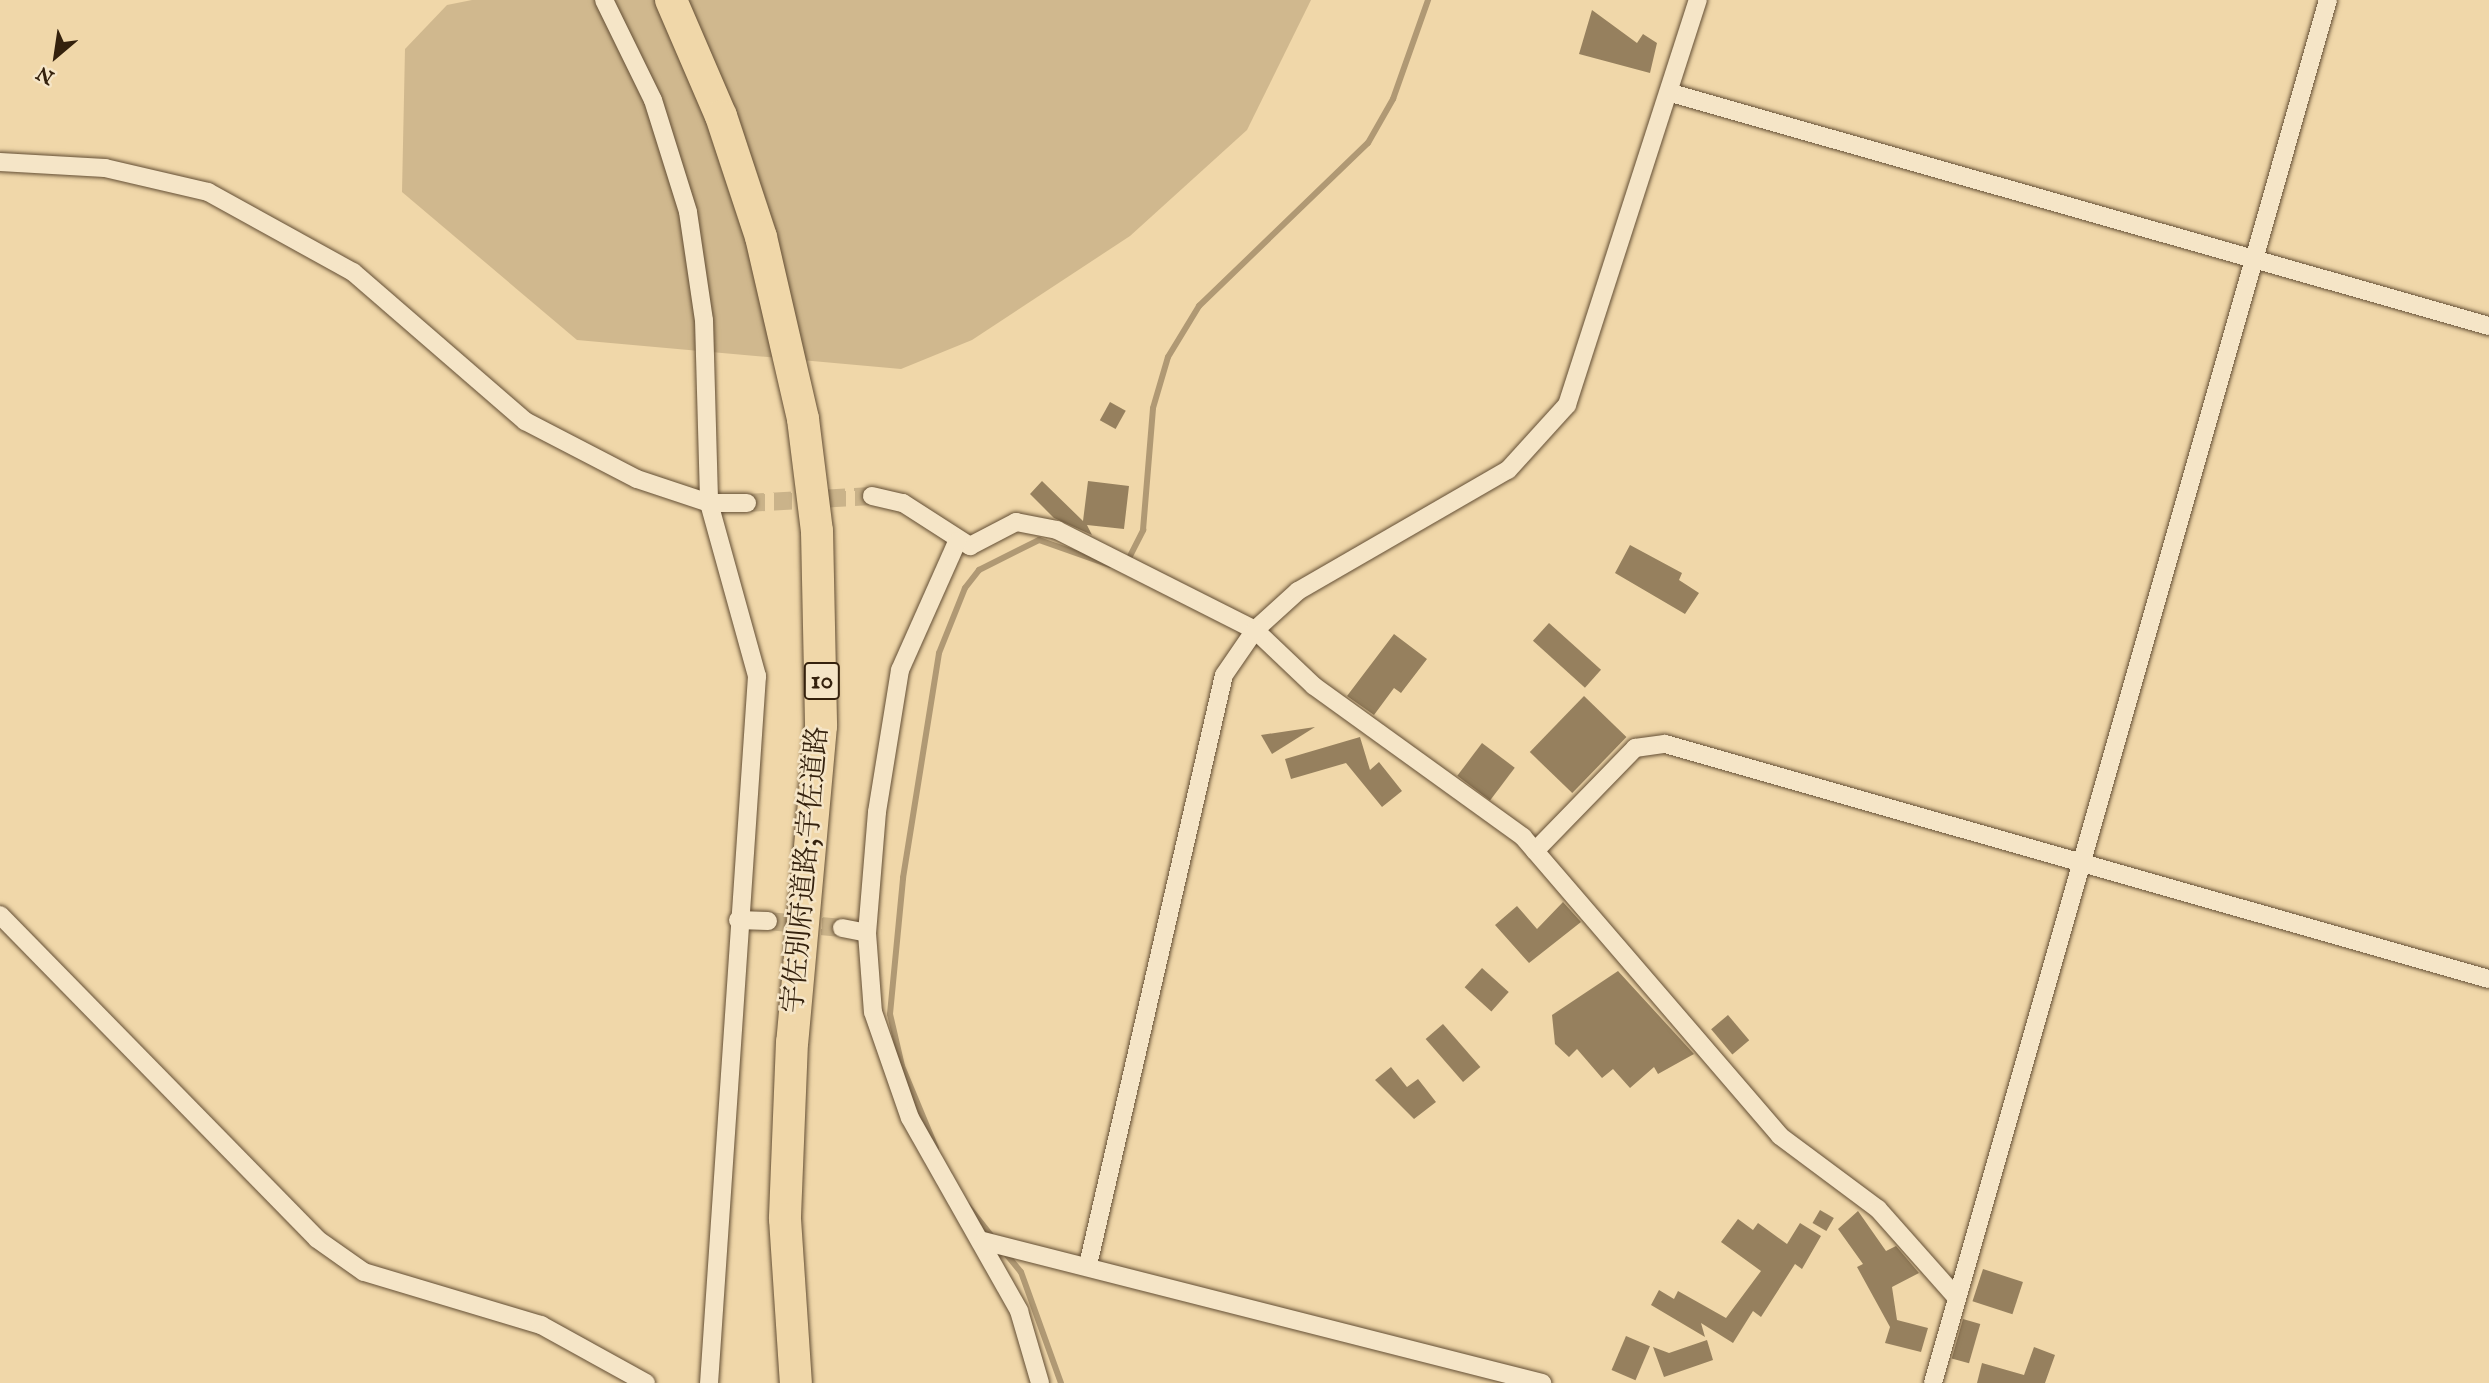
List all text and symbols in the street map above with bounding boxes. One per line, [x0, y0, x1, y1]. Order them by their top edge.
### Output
north arrow [21, 21, 91, 91]
text: N [33, 60, 59, 89]
road number: 10 [803, 659, 841, 704]
street label: 宇佐別府道路;宇佐道路 [778, 725, 836, 1015]

